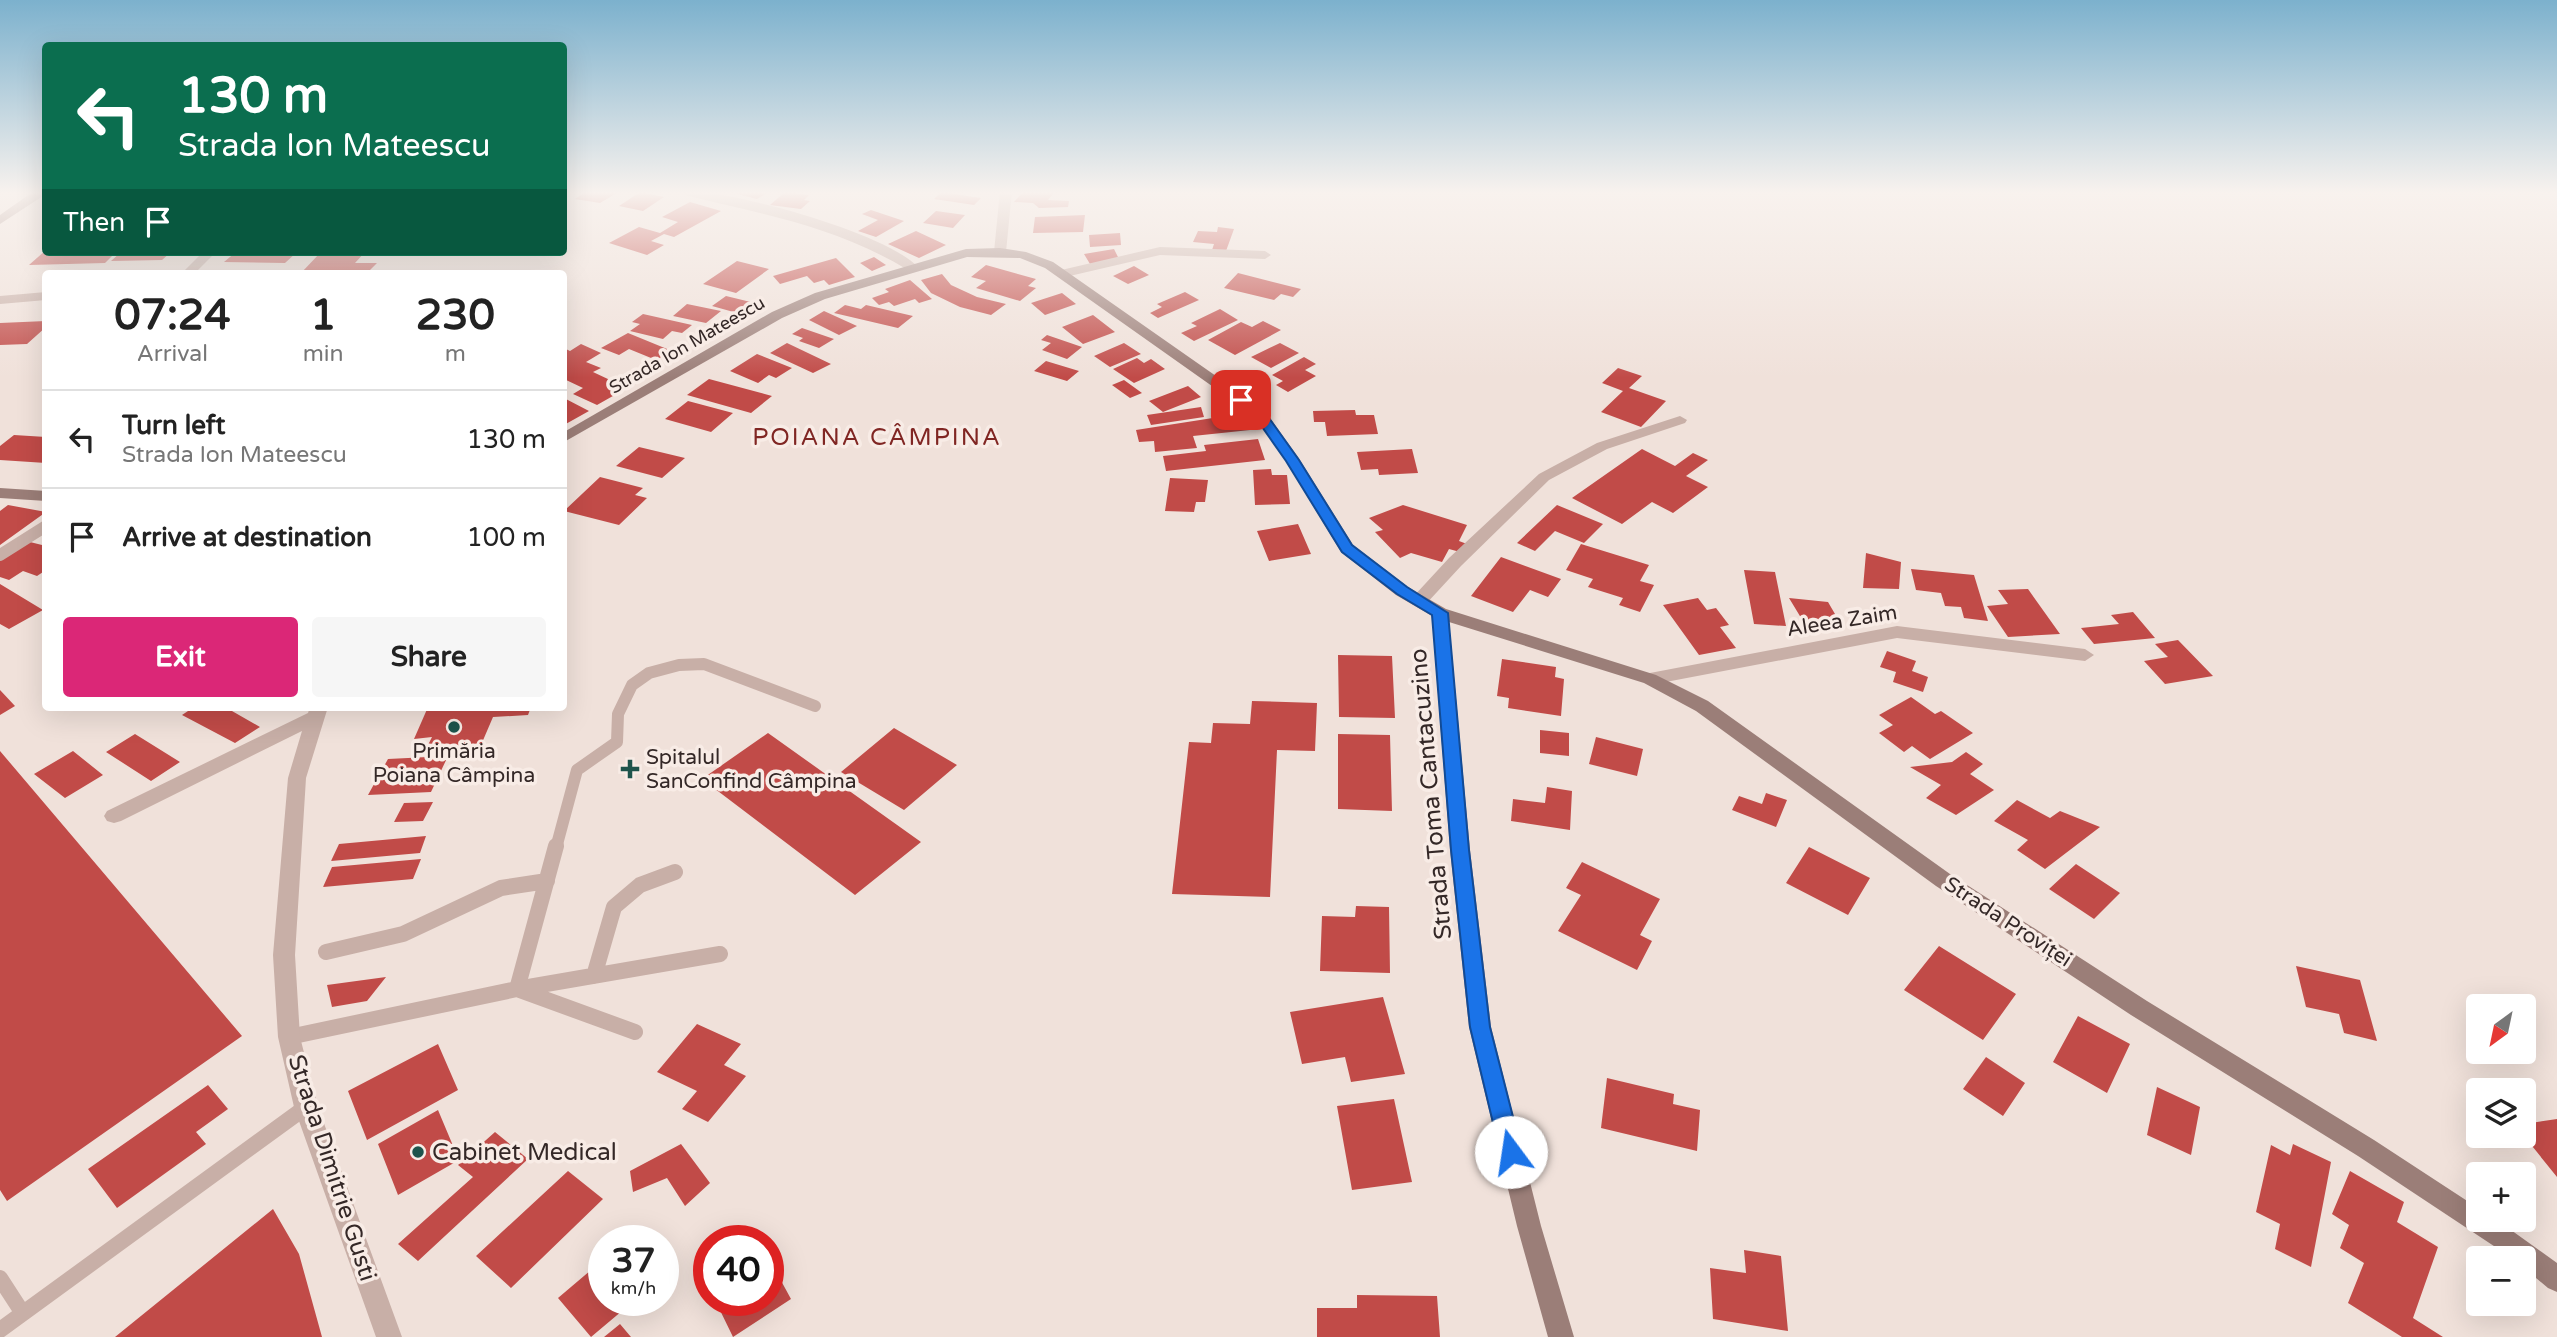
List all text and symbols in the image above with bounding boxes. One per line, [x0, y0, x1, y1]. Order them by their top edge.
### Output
text: 130 m [178, 67, 328, 126]
icon: left [63, 70, 154, 161]
text: Strada Ion Mateescu [178, 127, 491, 165]
icon: arrive [139, 203, 177, 241]
text: Then [63, 207, 125, 238]
text: 07:24 [114, 290, 231, 341]
text: 1 [310, 290, 336, 341]
text: 230 [416, 290, 495, 341]
street label: Strada Ion Mateescu [605, 292, 769, 398]
text: Arrival [137, 340, 208, 368]
text: min [303, 340, 344, 368]
text: m [445, 340, 466, 368]
pin [1211, 370, 1271, 430]
icon: arrive [1222, 381, 1260, 419]
text: Turn left [122, 410, 225, 441]
icon: left [63, 420, 101, 458]
district label: POIANA CÂMPINA [752, 423, 1002, 452]
text: 130 m [466, 424, 546, 455]
text: Strada Ion Mateescu [122, 441, 347, 469]
icon: arrive [63, 518, 101, 556]
text: Arrive at destination [122, 522, 372, 553]
text: 100 m [466, 522, 546, 553]
street label: Aleea Zaim [1785, 600, 1899, 642]
button: Exit [63, 617, 298, 697]
button: Share [312, 617, 546, 697]
street label: Strada Toma Cantacuzino [1404, 647, 1458, 941]
marker: Primăria Poiana Câmpina [446, 719, 462, 735]
place label: Primăria Poiana Câmpina [373, 739, 535, 788]
place label: Spitalul SanConfind Câmpina [646, 745, 856, 794]
marker: Spitalul SanConfind Câmpina [620, 759, 640, 779]
street label: Strada Proviței [1940, 872, 2076, 972]
north arrow [2466, 994, 2536, 1064]
map controls [2466, 994, 2536, 1316]
street label: Strada Dimitrie Gusti [282, 1051, 382, 1285]
button: layers [2466, 1078, 2536, 1148]
position arrow [1474, 1115, 1548, 1189]
place label: Cabinet Medical [432, 1138, 617, 1167]
marker: Cabinet Medical [410, 1144, 426, 1160]
button: + [2466, 1162, 2536, 1232]
speed limit sign: 40 [693, 1225, 784, 1316]
text: 37 [612, 1240, 655, 1282]
button: − [2466, 1246, 2536, 1316]
text: km/h [611, 1277, 656, 1299]

